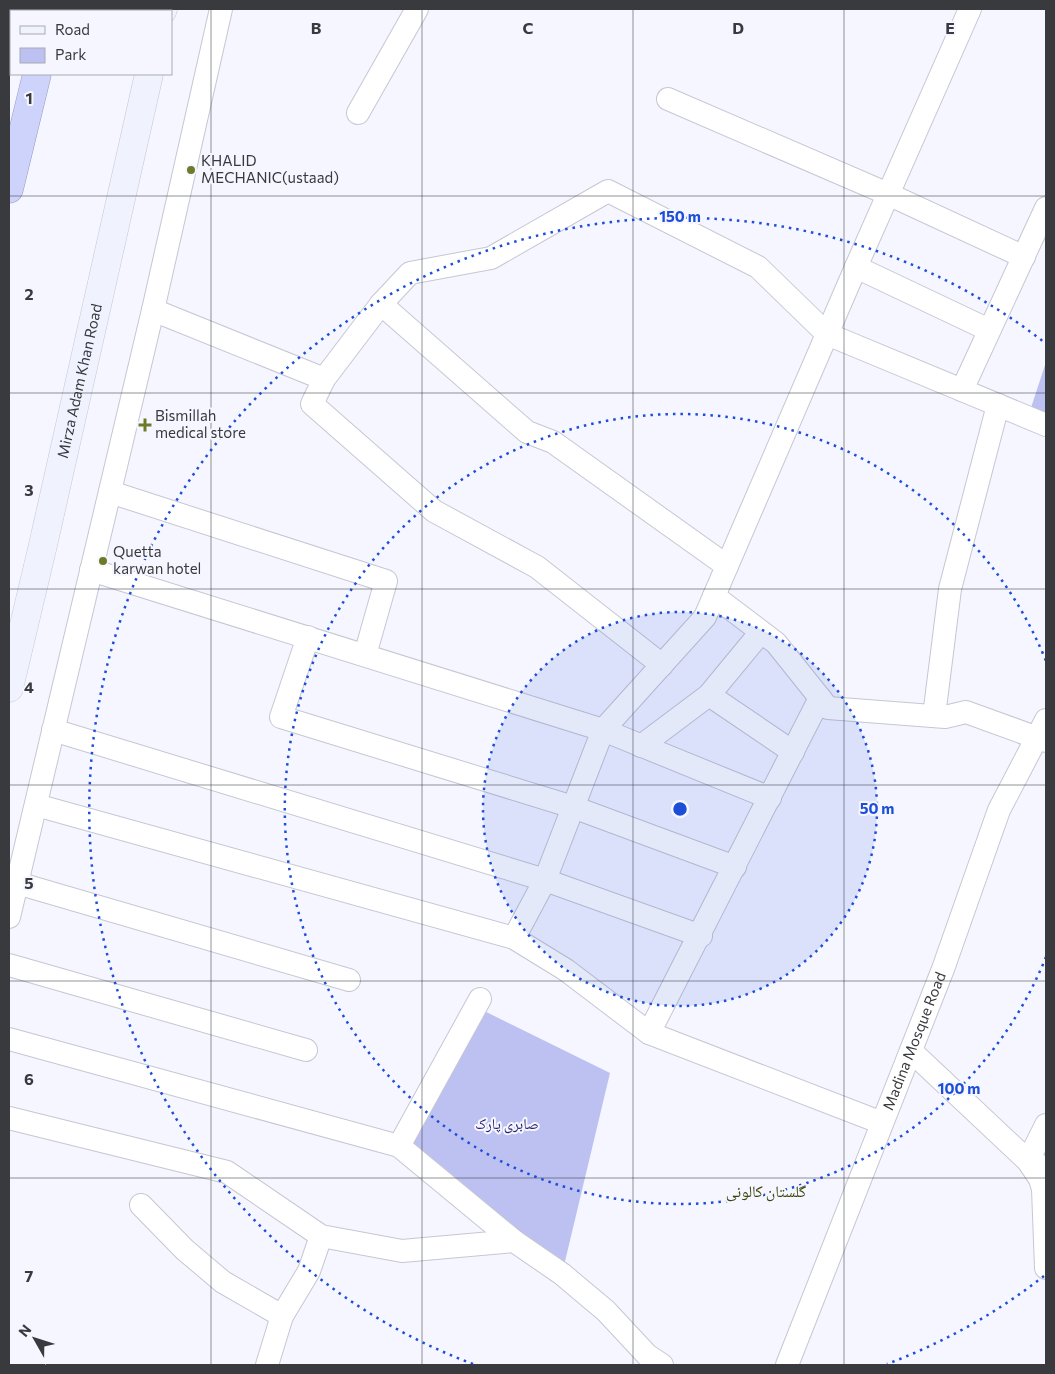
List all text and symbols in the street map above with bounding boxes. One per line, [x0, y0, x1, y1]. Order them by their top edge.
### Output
legend [10, 10, 172, 75]
text: B [311, 18, 322, 37]
text: C [523, 18, 534, 37]
text: D [732, 18, 744, 37]
text: E [945, 18, 955, 37]
text: Road [55, 20, 90, 38]
text: Park [55, 45, 86, 63]
text: 1 [25, 88, 33, 107]
place label: KHALID MECHANIC(ustaad) [201, 151, 339, 186]
marker: KHALID MECHANIC(ustaad) [185, 164, 197, 176]
text: 150 m [659, 207, 701, 225]
text: 2 [24, 284, 34, 303]
street label: Mirza Adam Khan Road [53, 302, 105, 460]
place label: Bismillah medical store [155, 406, 246, 441]
marker: Bismillah medical store [139, 419, 151, 431]
text: 3 [24, 480, 34, 499]
place label: Quetta karwan hotel [113, 542, 201, 577]
marker: Quetta karwan hotel [97, 555, 109, 567]
text: 4 [24, 677, 34, 696]
text: 50 m [860, 799, 894, 817]
centre of rings [671, 800, 689, 818]
text: 5 [24, 873, 34, 892]
street label: Madina Mosque Road [878, 969, 949, 1113]
text: 6 [24, 1069, 34, 1088]
text: 100 m [938, 1079, 980, 1097]
park label: صابری پارک [475, 1114, 539, 1134]
district label: گلستان کالونی [726, 1181, 807, 1202]
text: 7 [25, 1266, 34, 1285]
north arrow [10, 1314, 60, 1364]
text: N [15, 1321, 34, 1340]

